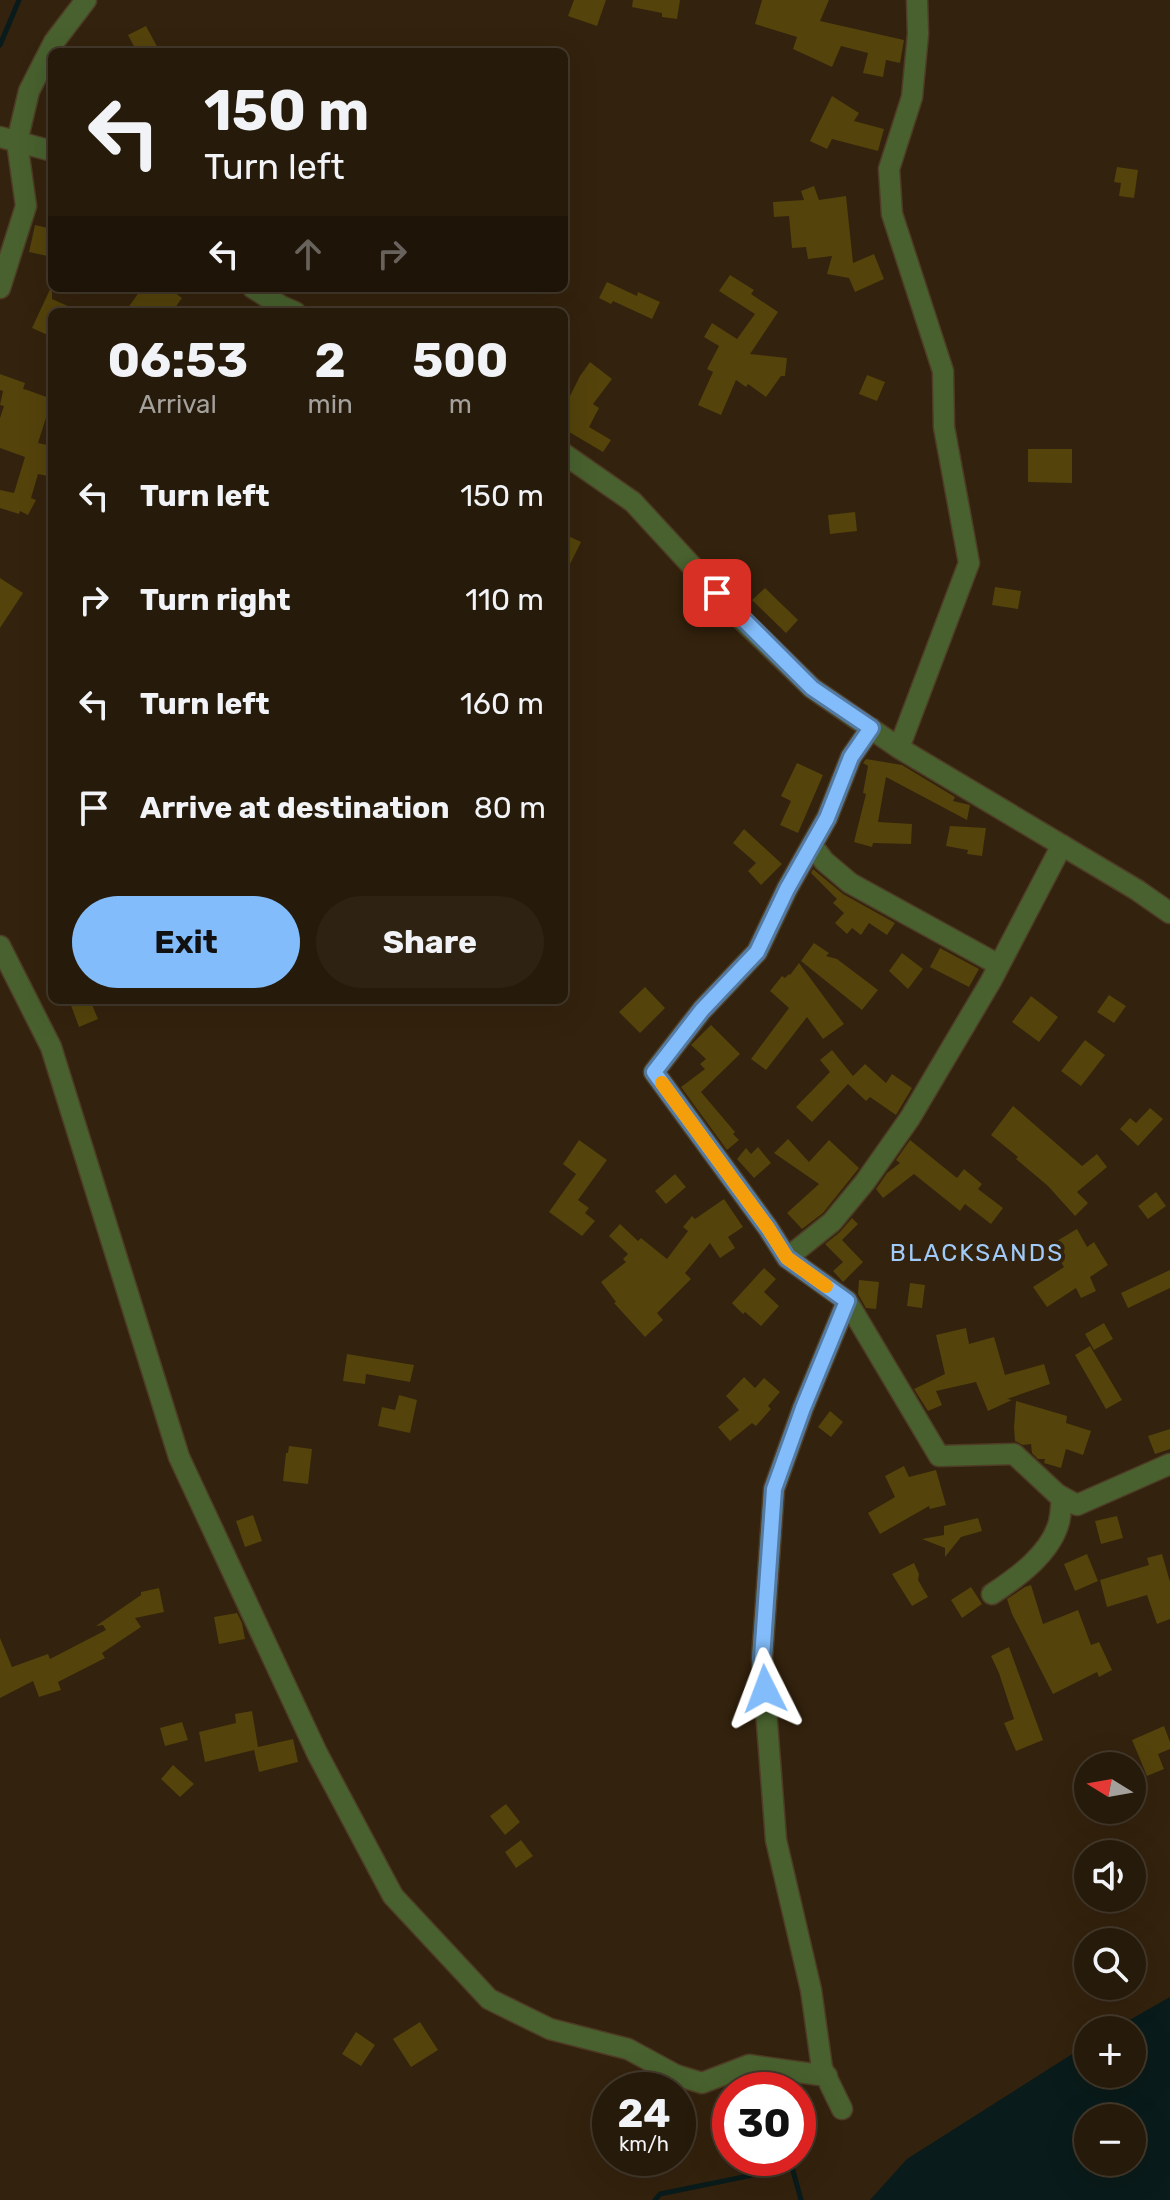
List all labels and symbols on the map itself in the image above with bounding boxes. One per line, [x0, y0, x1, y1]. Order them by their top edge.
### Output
pin [683, 559, 751, 627]
district label: BLACKSANDS [890, 1239, 1064, 1267]
position arrow [723, 1647, 807, 1731]
north arrow [1074, 1752, 1146, 1824]
speed limit sign: 30 [712, 2072, 816, 2176]

